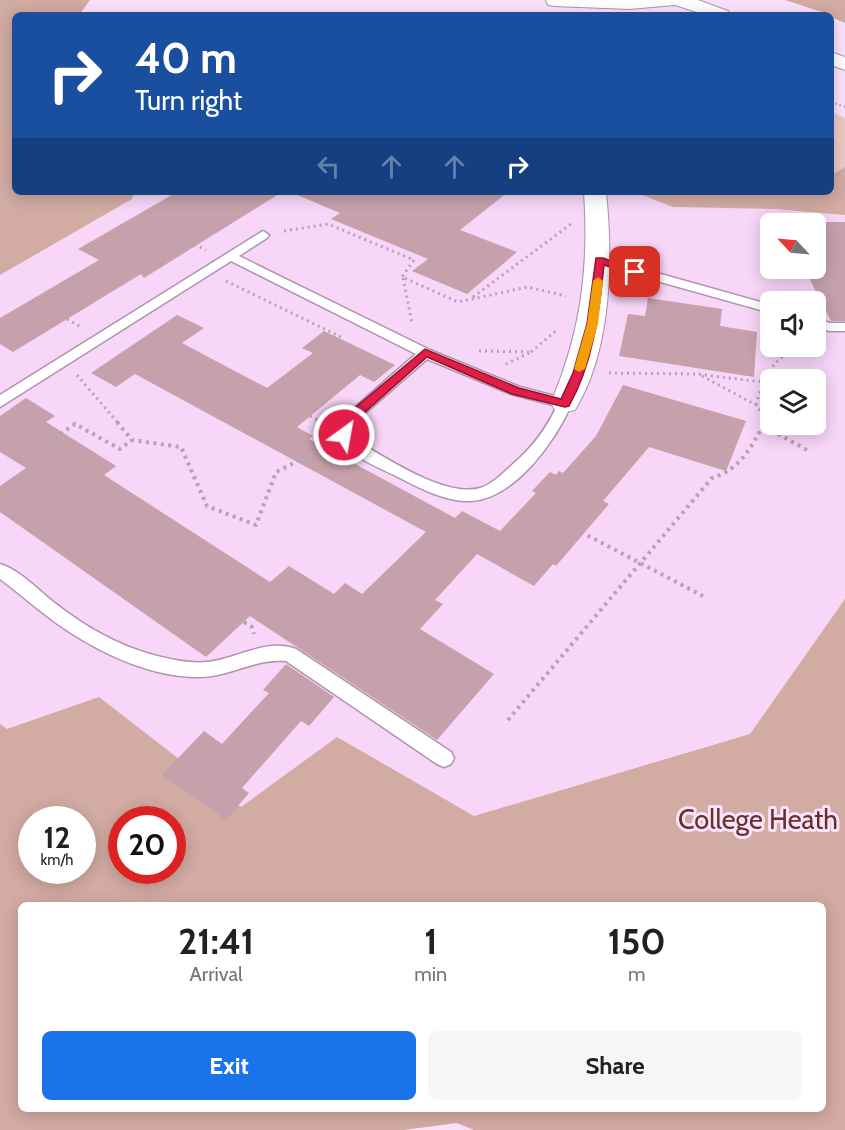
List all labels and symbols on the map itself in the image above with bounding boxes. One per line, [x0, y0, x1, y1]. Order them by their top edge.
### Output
north arrow [760, 213, 826, 279]
pin [609, 246, 660, 297]
position arrow [312, 403, 376, 467]
park label: College Heath [678, 803, 838, 836]
speed limit sign: 20 [108, 806, 186, 884]

